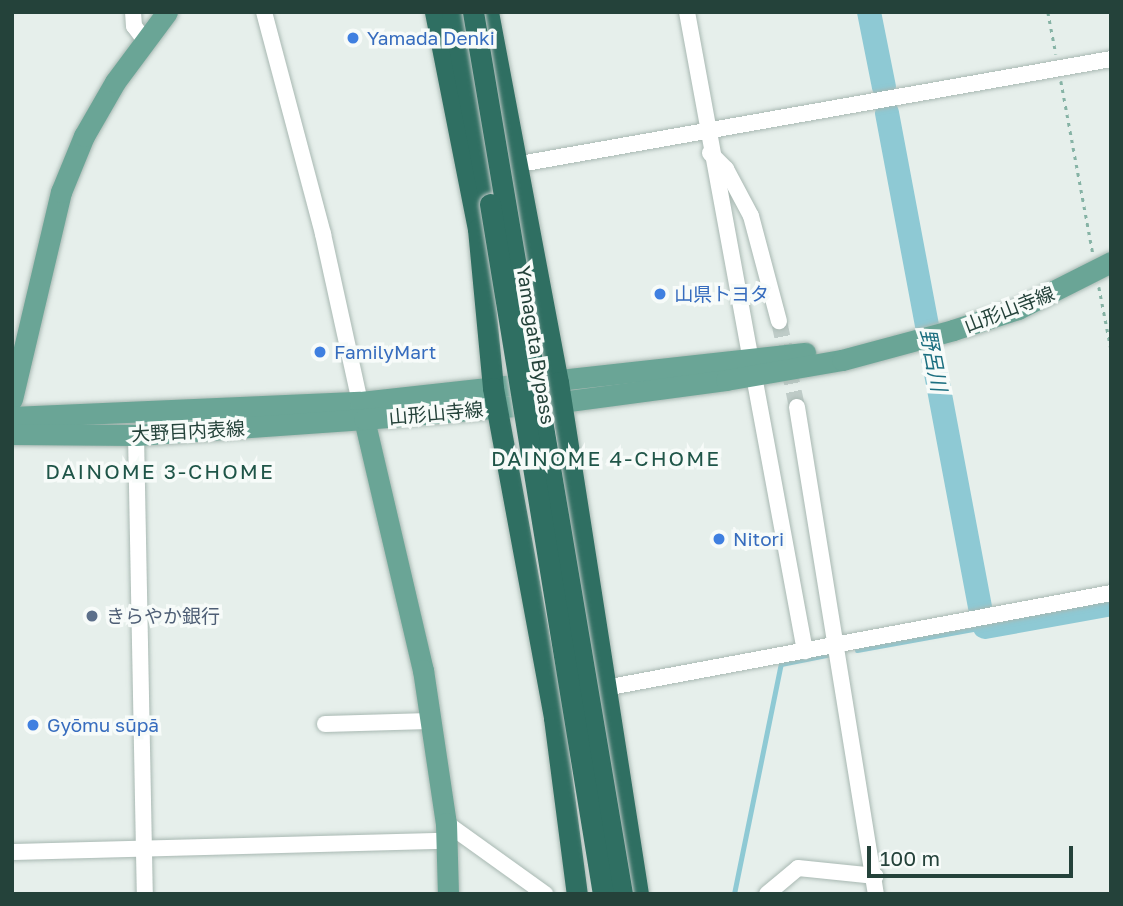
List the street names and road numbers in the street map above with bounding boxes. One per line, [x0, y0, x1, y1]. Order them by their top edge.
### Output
street label: Yamagata Bypass [512, 264, 560, 426]
street label: 山形山寺線 [961, 281, 1057, 337]
street label: 山形山寺線 [388, 398, 484, 428]
street label: 大野目内表線 [130, 417, 246, 445]

